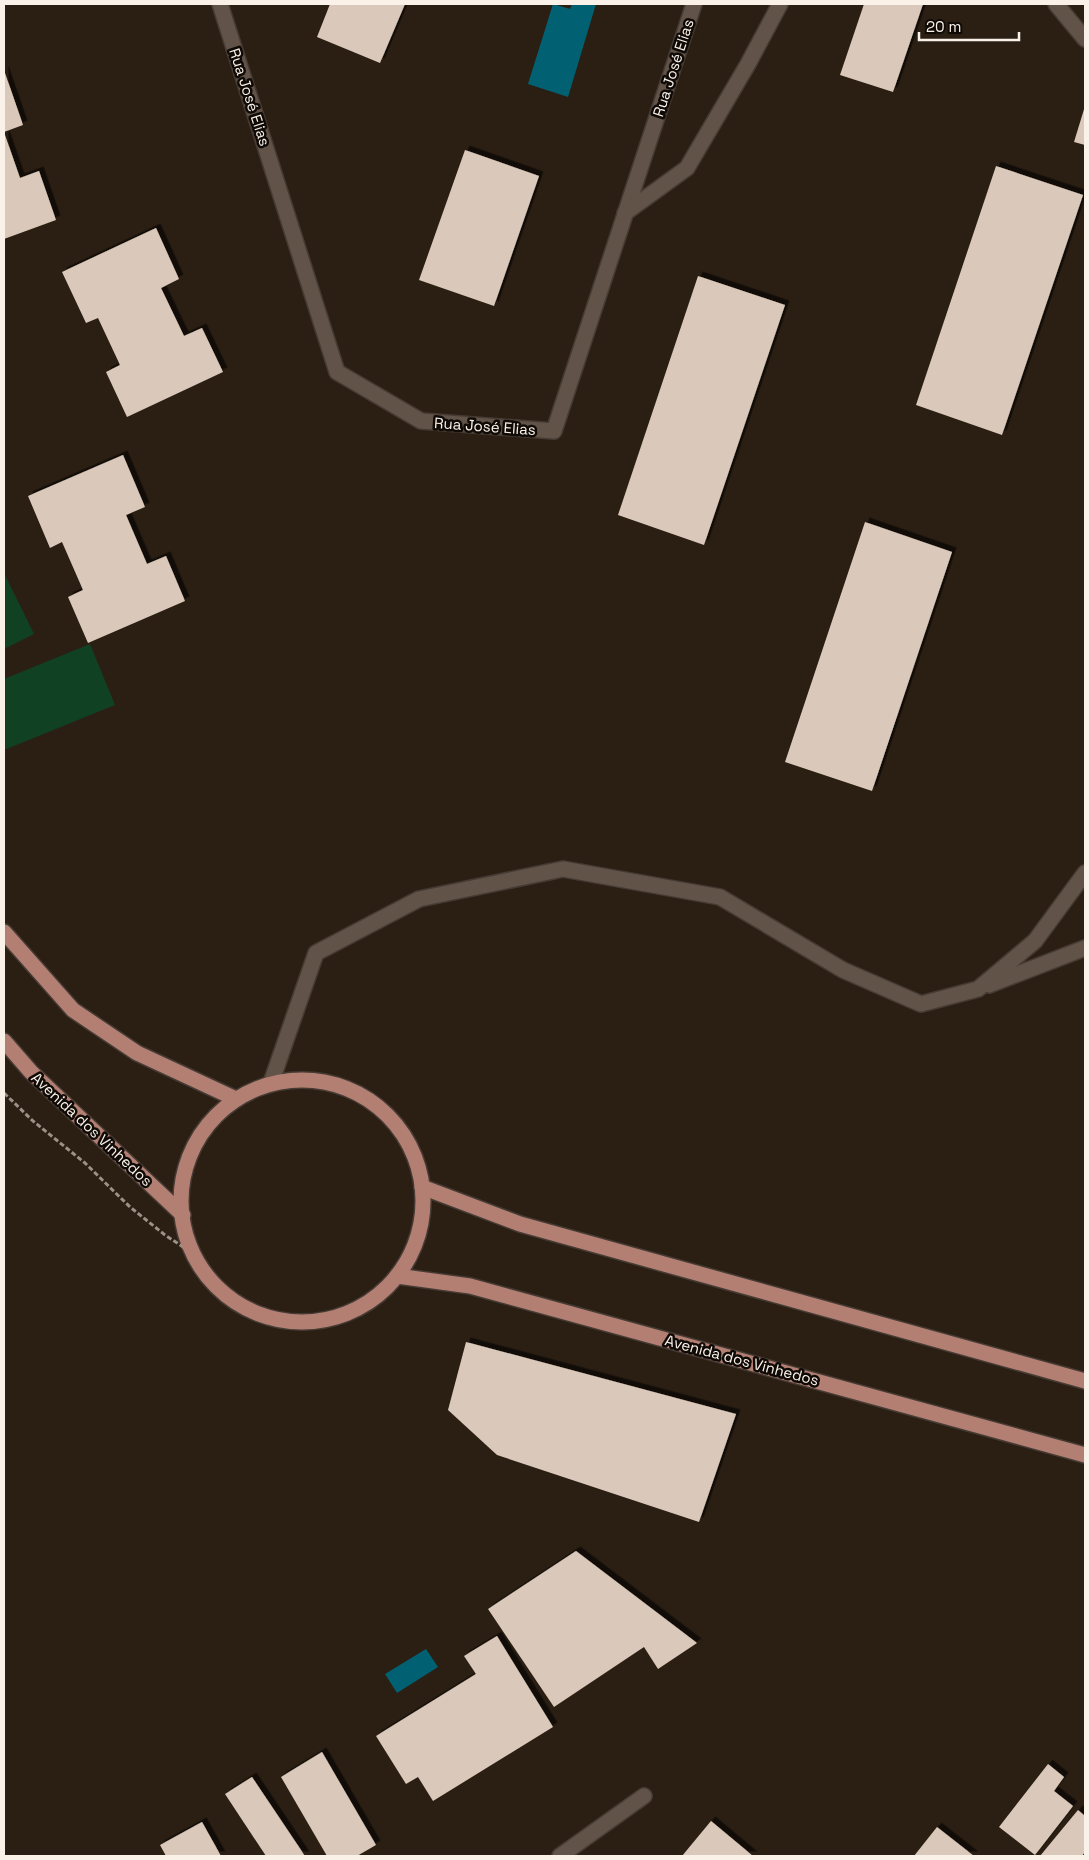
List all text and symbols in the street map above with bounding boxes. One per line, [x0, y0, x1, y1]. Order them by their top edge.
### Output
scale bar [919, 10, 1019, 42]
street label: Rua José Elias [648, 17, 698, 119]
text: 20 m [926, 17, 961, 36]
street label: Rua José Elias [225, 46, 275, 148]
street label: Rua José Elias [434, 413, 537, 439]
street label: Avenida dos Vinhedos [28, 1068, 156, 1190]
street label: Avenida dos Vinhedos [663, 1330, 821, 1390]

